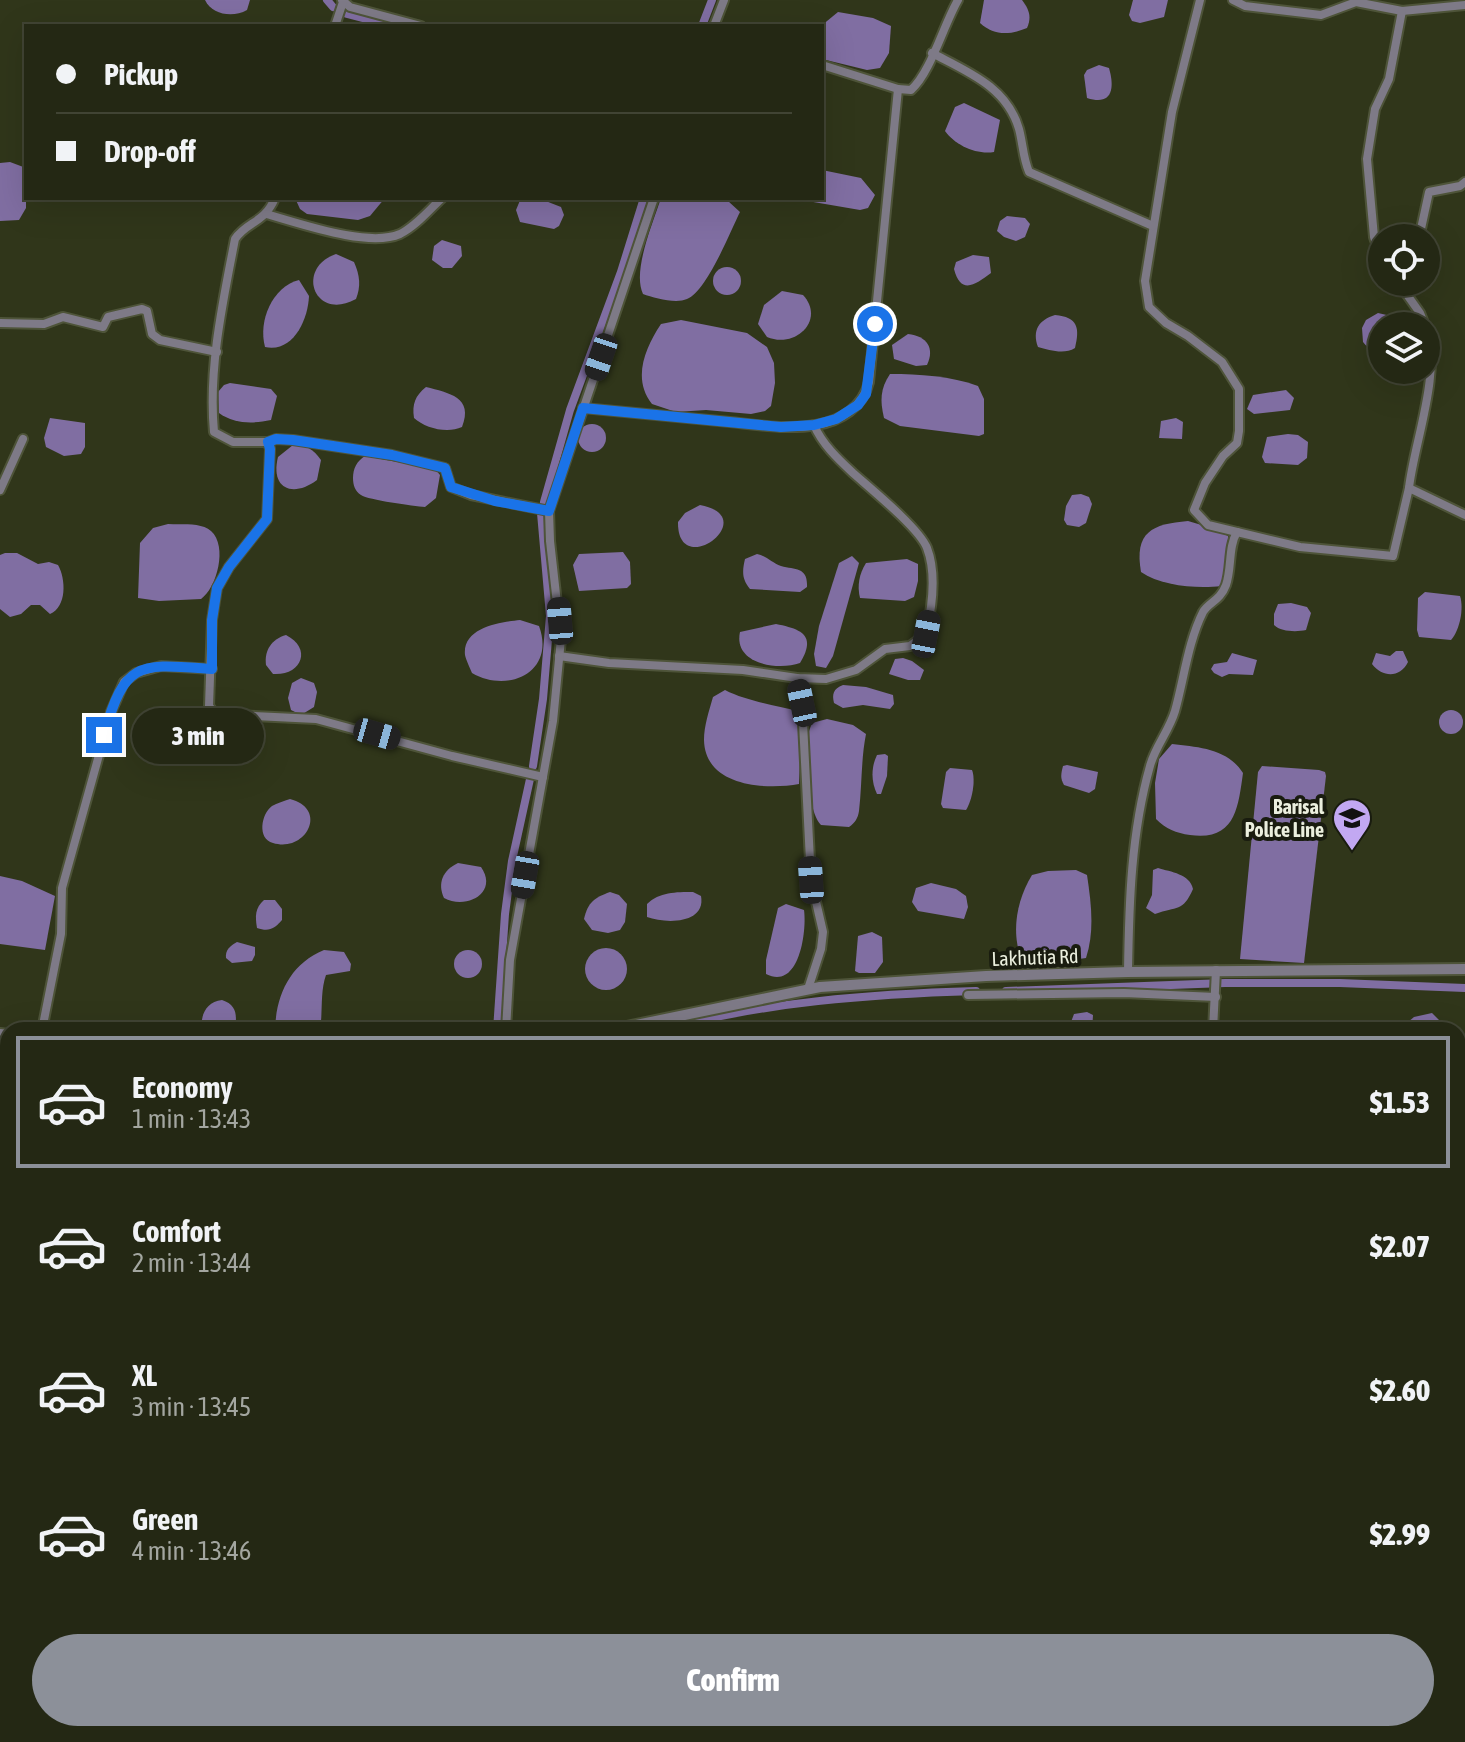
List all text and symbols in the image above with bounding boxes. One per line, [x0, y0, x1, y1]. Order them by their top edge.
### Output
text: Pickup [104, 57, 178, 91]
text: Drop-off [104, 134, 196, 168]
map controls [1368, 224, 1440, 384]
button: locate [1368, 224, 1440, 296]
route start [857, 306, 893, 342]
button: layers [1368, 312, 1440, 384]
car [582, 330, 620, 384]
car [546, 596, 574, 646]
car [910, 608, 942, 660]
car [785, 677, 819, 729]
callout: 3 min [132, 707, 264, 763]
car [351, 716, 403, 752]
route end [86, 717, 122, 753]
text: 3 min [171, 721, 225, 751]
place label: Barisal Police Line [1245, 795, 1325, 841]
school or university icon: Barisal Police Line [1331, 797, 1373, 852]
car [509, 849, 541, 901]
car [797, 855, 825, 905]
street label: Lakhutia Rd [991, 944, 1079, 970]
icon: car [36, 1066, 108, 1138]
text: Economy [132, 1070, 233, 1104]
text: $1.53 [1370, 1085, 1430, 1119]
text: 1 min · 13:43 [132, 1104, 251, 1134]
icon: car [36, 1210, 108, 1282]
text: Comfort [132, 1214, 221, 1248]
text: $2.07 [1370, 1229, 1430, 1263]
text: 2 min · 13:44 [132, 1248, 251, 1278]
icon: car [36, 1354, 108, 1426]
text: XL [132, 1358, 157, 1392]
text: $2.60 [1370, 1373, 1430, 1407]
text: 3 min · 13:45 [132, 1392, 251, 1422]
icon: car [36, 1498, 108, 1570]
text: Green [132, 1502, 198, 1536]
text: $2.99 [1370, 1517, 1430, 1551]
text: 4 min · 13:46 [132, 1536, 251, 1566]
button: Confirm [32, 1634, 1434, 1726]

